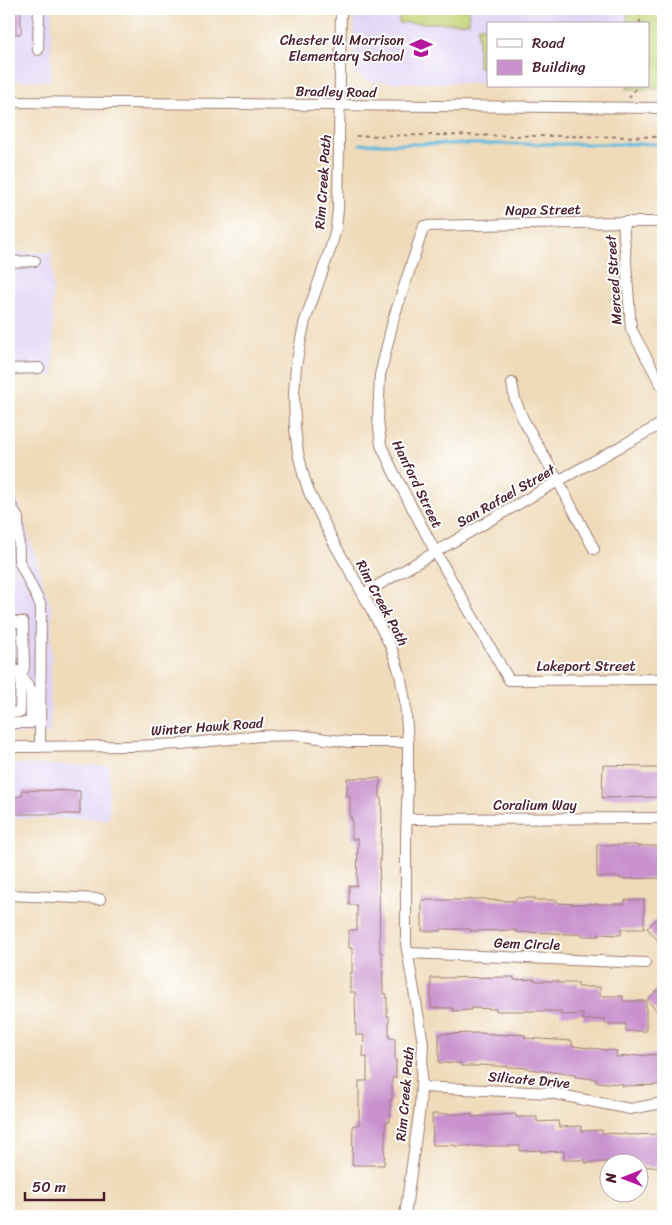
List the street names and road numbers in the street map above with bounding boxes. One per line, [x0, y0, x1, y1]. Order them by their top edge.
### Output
street label: Bradley Road [295, 79, 378, 105]
street label: Rim Creek Path [307, 134, 339, 230]
street label: Napa Street [505, 197, 581, 223]
street label: Merced Street [598, 233, 630, 326]
street label: Hanford Street [385, 436, 449, 532]
street label: San Rafael Street [452, 457, 561, 535]
street label: Rim Creek Path [349, 555, 415, 651]
street label: Lakeport Street [536, 654, 636, 679]
street label: Winter Hawk Road [150, 710, 266, 743]
street label: Coralium Way [493, 793, 577, 818]
street label: Gem Circle [493, 930, 561, 958]
street label: Rim Creek Path [388, 1046, 422, 1142]
street label: Silicate Drive [487, 1064, 571, 1096]

